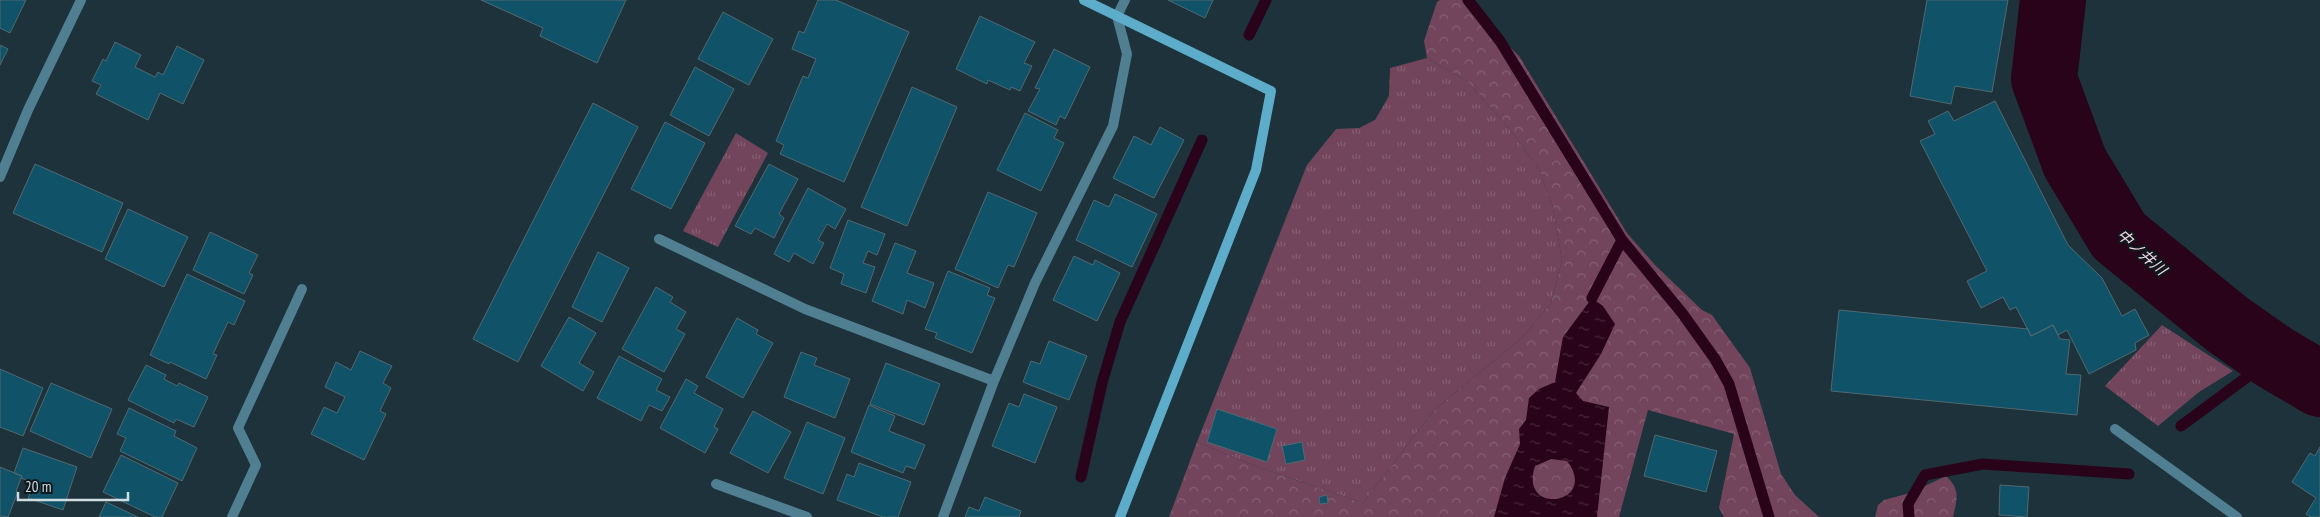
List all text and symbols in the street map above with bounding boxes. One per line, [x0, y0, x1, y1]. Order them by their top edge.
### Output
water label: 中ノ井川 [2113, 225, 2172, 280]
scale bar [18, 470, 128, 502]
text: 20 m [25, 477, 51, 496]

